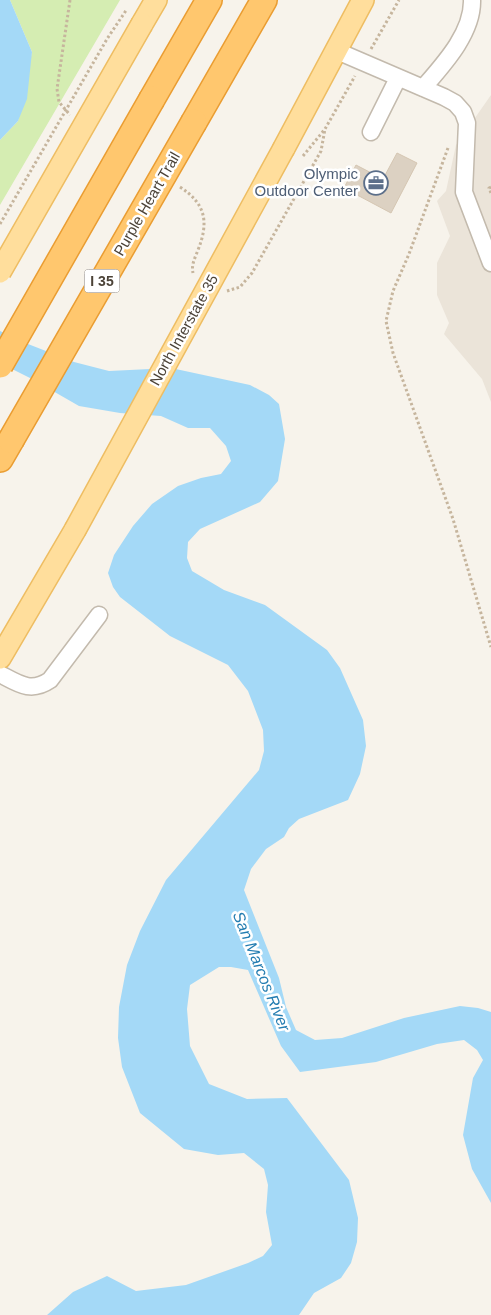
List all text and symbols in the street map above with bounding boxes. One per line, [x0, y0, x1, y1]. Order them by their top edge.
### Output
street label: Purple Heart Trail [110, 149, 183, 259]
place label: Olympic Outdoor Center [255, 165, 358, 199]
office icon: Olympic Outdoor Center [363, 170, 389, 196]
road number: I 35 [84, 270, 120, 292]
street label: North Interstate 35 [146, 271, 221, 388]
water label: San Marcos River [230, 909, 293, 1034]

